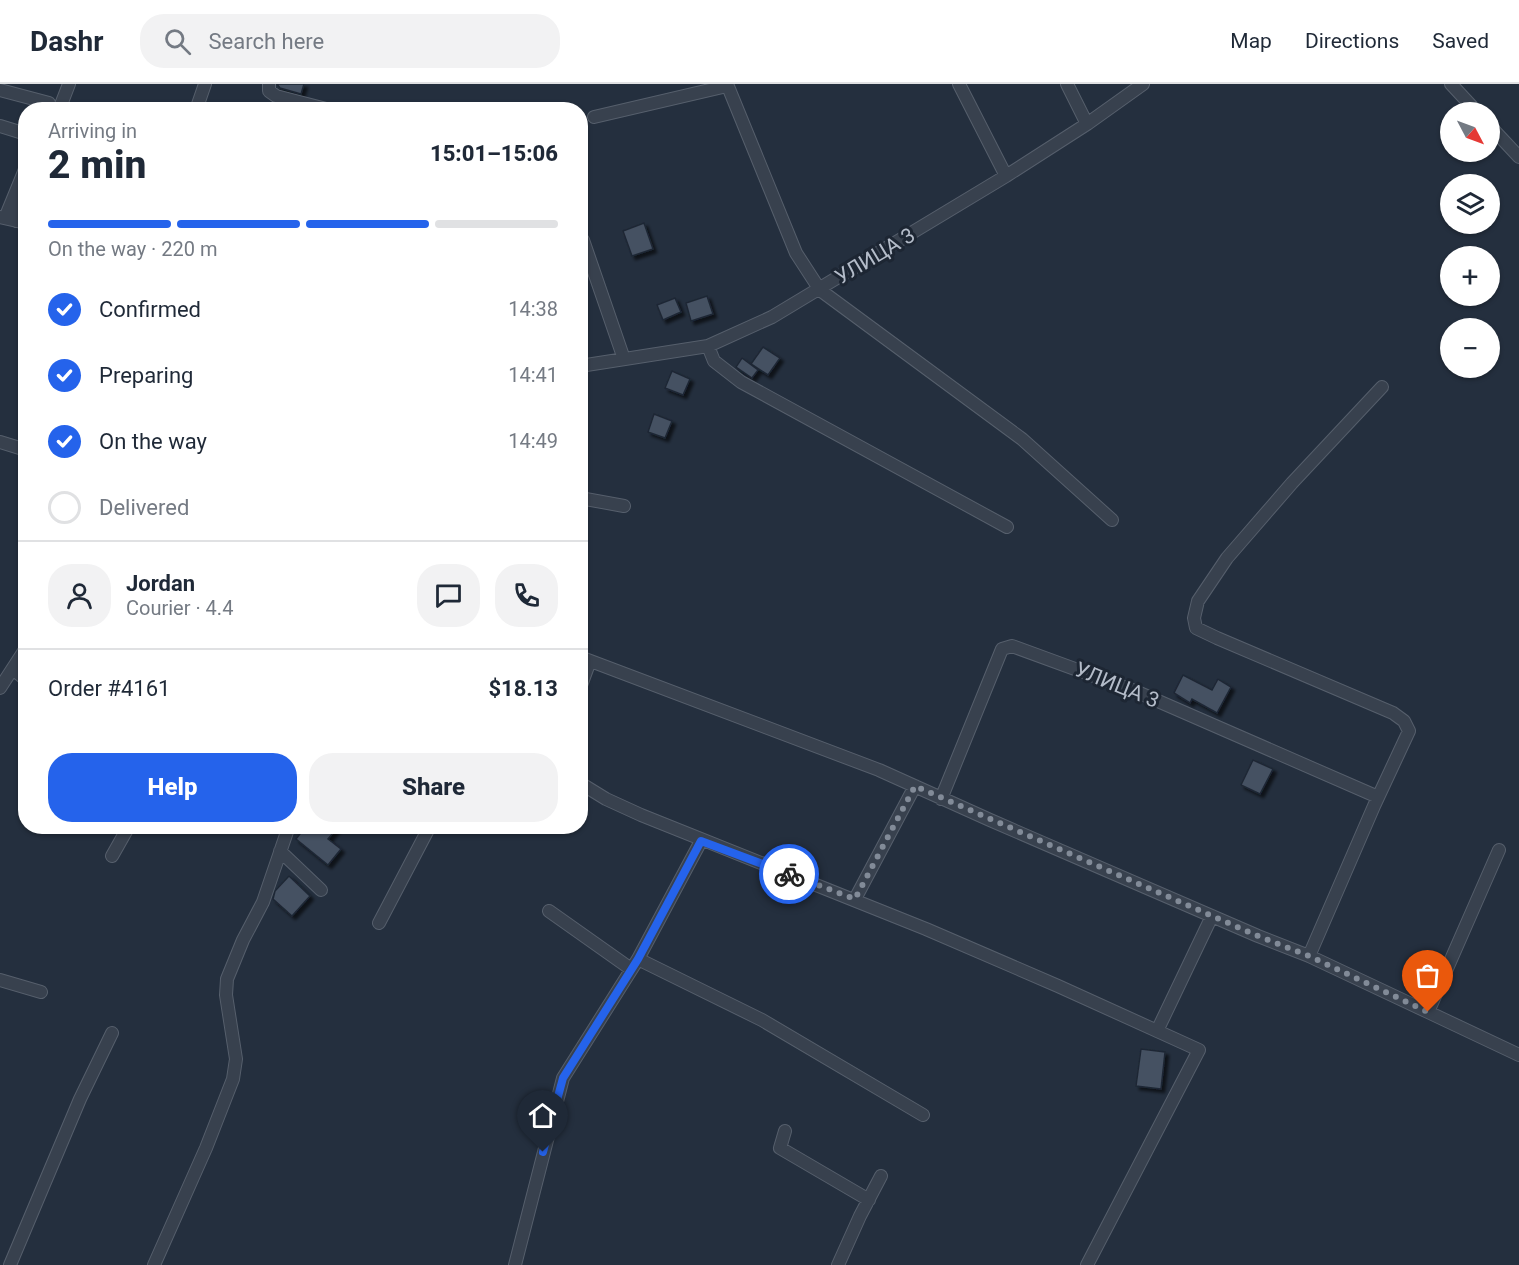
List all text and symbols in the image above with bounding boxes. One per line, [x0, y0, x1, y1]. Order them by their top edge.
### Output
search box [140, 14, 560, 68]
text: Dashr [30, 25, 104, 58]
icon: search [161, 25, 194, 58]
text: Search here [209, 29, 324, 54]
text: Map [1230, 29, 1272, 53]
text: Directions [1305, 29, 1399, 53]
text: Saved [1432, 29, 1489, 53]
north arrow [1440, 102, 1500, 162]
map controls [1440, 102, 1500, 378]
text: Arriving in [48, 119, 137, 143]
text: 15:01–15:06 [430, 141, 558, 166]
text: 2 min [48, 142, 146, 188]
button: layers [1440, 174, 1500, 234]
street label: УЛИЦА 3 [831, 223, 919, 289]
text: On the way · 220 m [48, 237, 217, 261]
button: + [1440, 246, 1500, 306]
icon: check [48, 293, 81, 326]
text: Confirmed [99, 297, 201, 322]
text: 14:38 [508, 297, 558, 321]
button: − [1440, 318, 1500, 378]
icon: check [48, 359, 81, 392]
text: Preparing [99, 363, 193, 388]
text: 14:41 [508, 363, 558, 387]
icon: check [48, 425, 81, 458]
text: On the way [99, 429, 207, 454]
text: 14:49 [508, 429, 558, 453]
text: Delivered [99, 495, 189, 520]
button: person [48, 564, 111, 627]
button: chat [417, 564, 480, 627]
button: phone [495, 564, 558, 627]
text: Jordan [126, 571, 195, 596]
text: Courier · 4.4 [126, 596, 233, 620]
street label: УЛИЦА 3 [1071, 657, 1163, 713]
text: Order #4161 [48, 676, 170, 701]
text: $18.13 [489, 676, 558, 701]
button: Help [48, 753, 297, 822]
button: Share [309, 753, 558, 822]
courier [759, 844, 819, 904]
icon: bike [773, 858, 806, 891]
pin [1402, 950, 1453, 1012]
icon: bag [1411, 959, 1444, 992]
pin [517, 1090, 568, 1152]
icon: home [526, 1099, 559, 1132]

